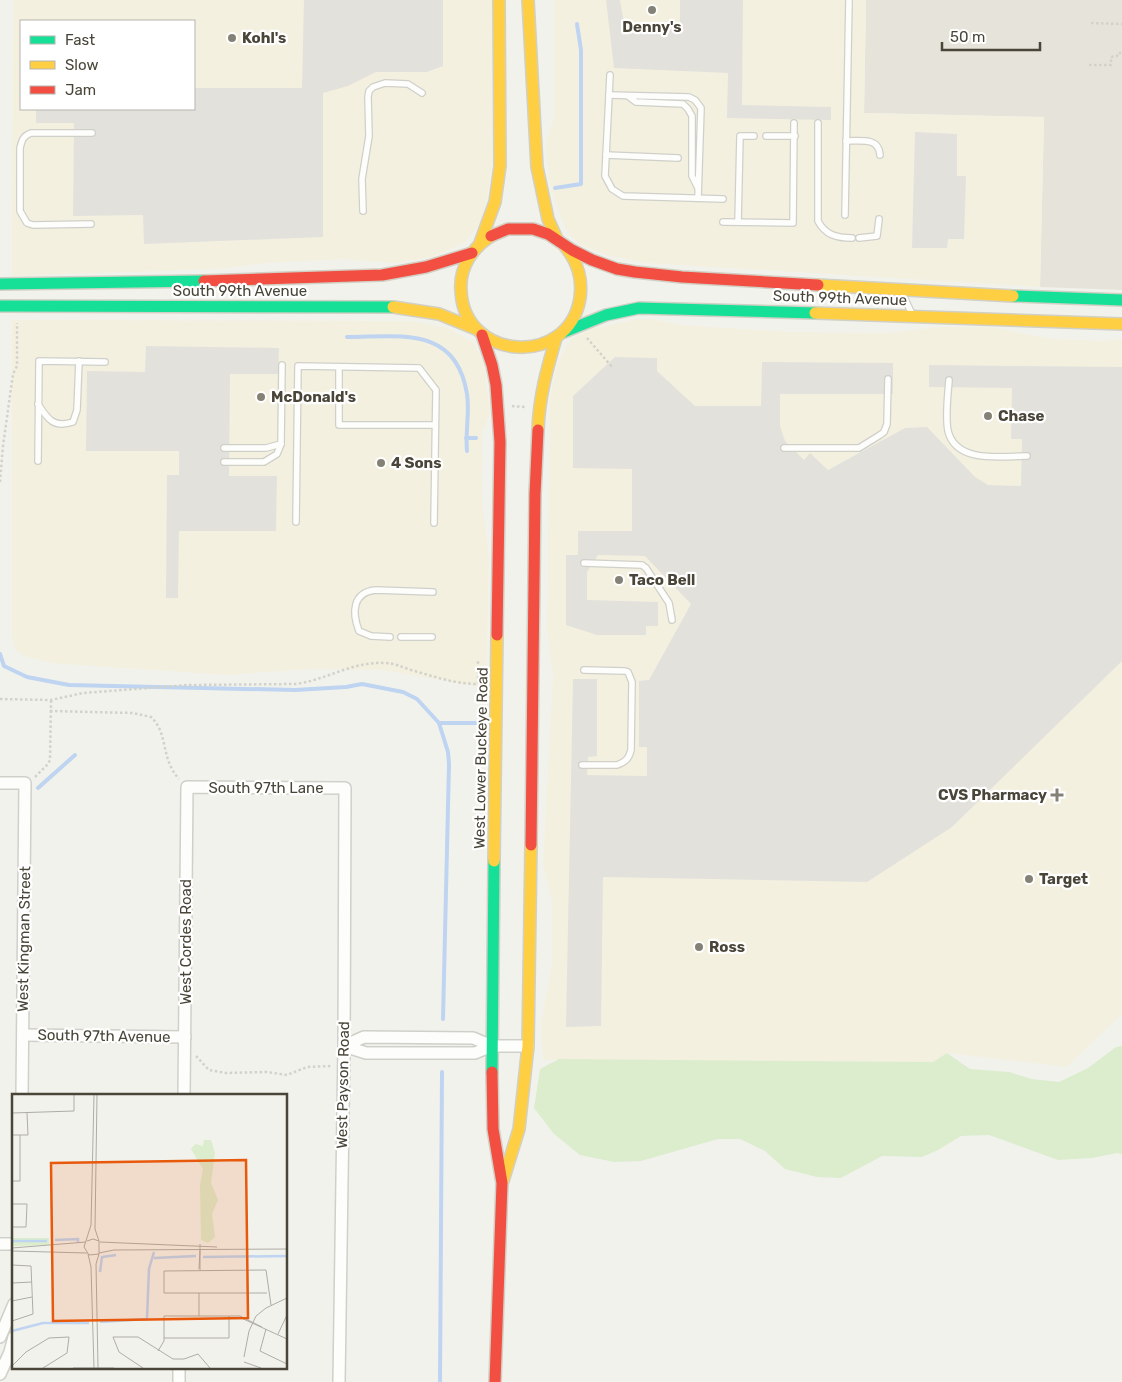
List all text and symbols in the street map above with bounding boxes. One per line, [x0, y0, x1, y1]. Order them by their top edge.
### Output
marker: Denny's [646, 4, 658, 16]
place label: Denny's [622, 18, 682, 36]
legend [20, 20, 195, 110]
scale bar [942, 20, 1040, 52]
text: 50 m [950, 28, 985, 46]
place label: Kohl's [242, 29, 286, 47]
text: Fast [65, 31, 95, 49]
marker: Kohl's [226, 32, 238, 44]
text: Slow [65, 56, 98, 74]
text: Jam [65, 81, 96, 99]
street label: South 99th Avenue [173, 282, 307, 300]
street label: South 99th Avenue [773, 287, 907, 309]
place label: McDonald's [271, 388, 356, 406]
marker: McDonald's [255, 391, 267, 403]
place label: Chase [998, 407, 1044, 425]
marker: Chase [982, 410, 994, 422]
place label: 4 Sons [391, 454, 442, 472]
marker: 4 Sons [375, 457, 387, 469]
place label: Taco Bell [629, 571, 695, 589]
marker: Taco Bell [613, 574, 625, 586]
street label: West Lower Buckeye Road [470, 667, 492, 849]
street label: South 97th Lane [208, 779, 324, 797]
place label: CVS Pharmacy [938, 786, 1047, 804]
marker: CVS Pharmacy [1051, 789, 1063, 801]
street label: West Kingman Street [14, 866, 34, 1012]
place label: Target [1039, 870, 1088, 888]
marker: Target [1023, 873, 1035, 885]
street label: West Cordes Road [177, 879, 195, 1005]
place label: Ross [709, 938, 745, 956]
marker: Ross [693, 941, 705, 953]
street label: West Payson Road [333, 1021, 353, 1149]
street label: South 97th Avenue [37, 1026, 171, 1046]
inset map [12, 1094, 288, 1370]

